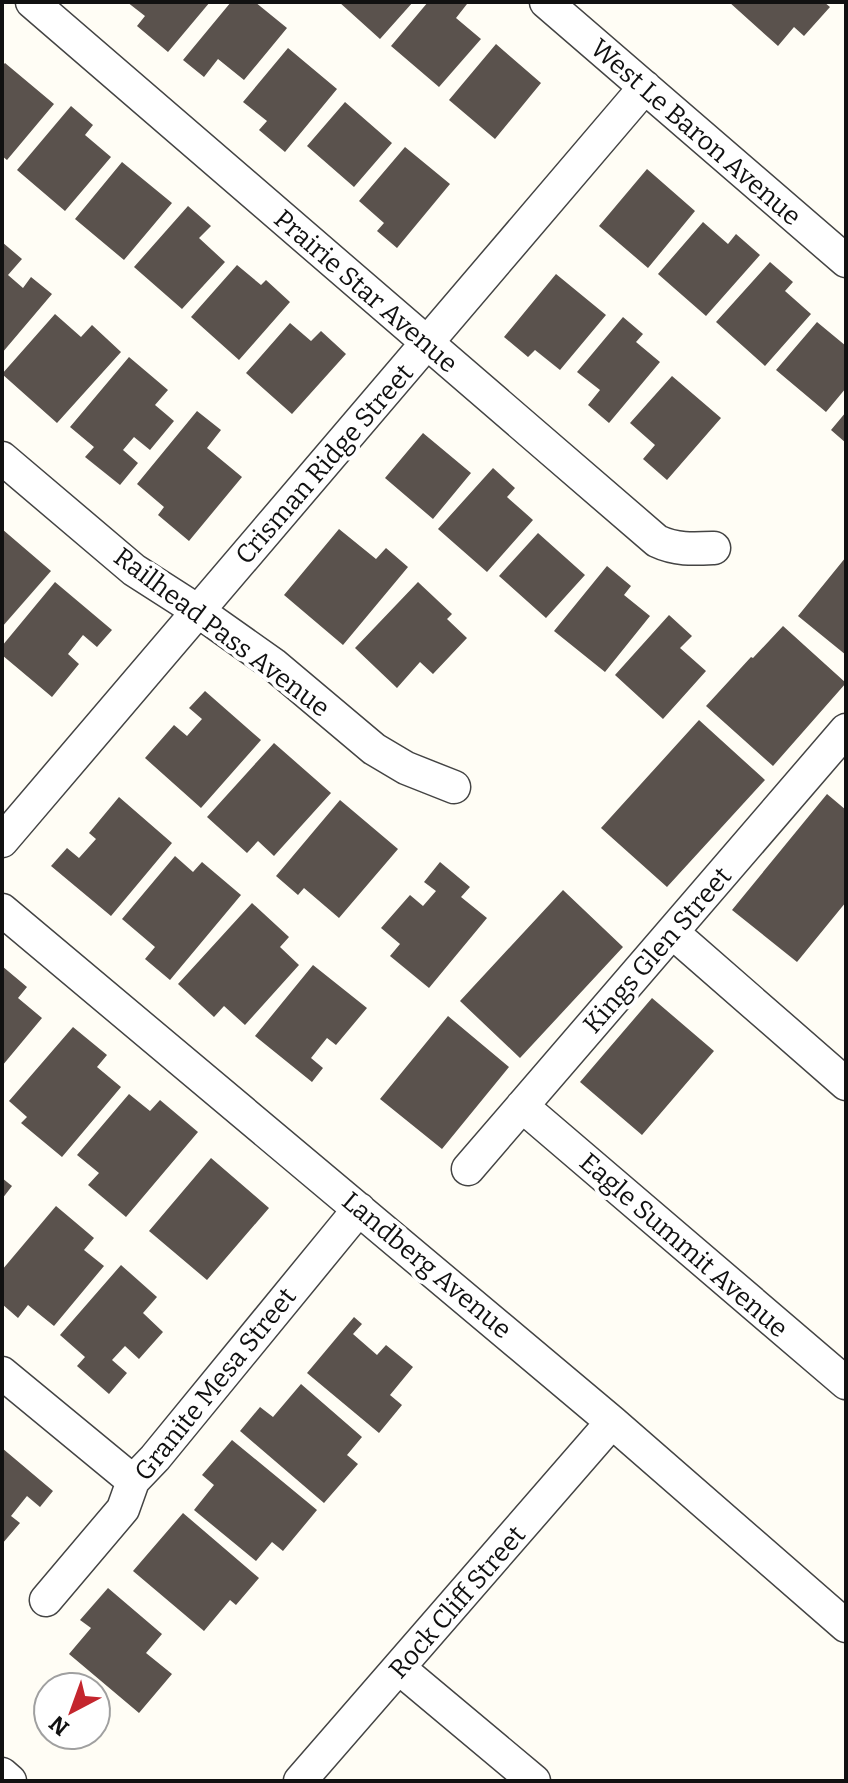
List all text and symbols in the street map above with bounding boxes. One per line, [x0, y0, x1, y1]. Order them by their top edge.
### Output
street label: West Le Baron Avenue [584, 33, 807, 232]
street label: Prairie Star Avenue [268, 203, 464, 379]
street label: Crisman Ridge Street [229, 358, 420, 571]
street label: Railhead Pass Avenue [108, 541, 336, 724]
street label: Kings Glen Street [577, 861, 738, 1040]
street label: Eagle Summit Avenue [573, 1147, 794, 1344]
street label: Landberg Avenue [336, 1186, 518, 1345]
street label: Granite Mesa Street [128, 1281, 303, 1487]
street label: Rock Cliff Street [383, 1519, 532, 1685]
north arrow [32, 1671, 112, 1751]
text: N [44, 1710, 74, 1741]

